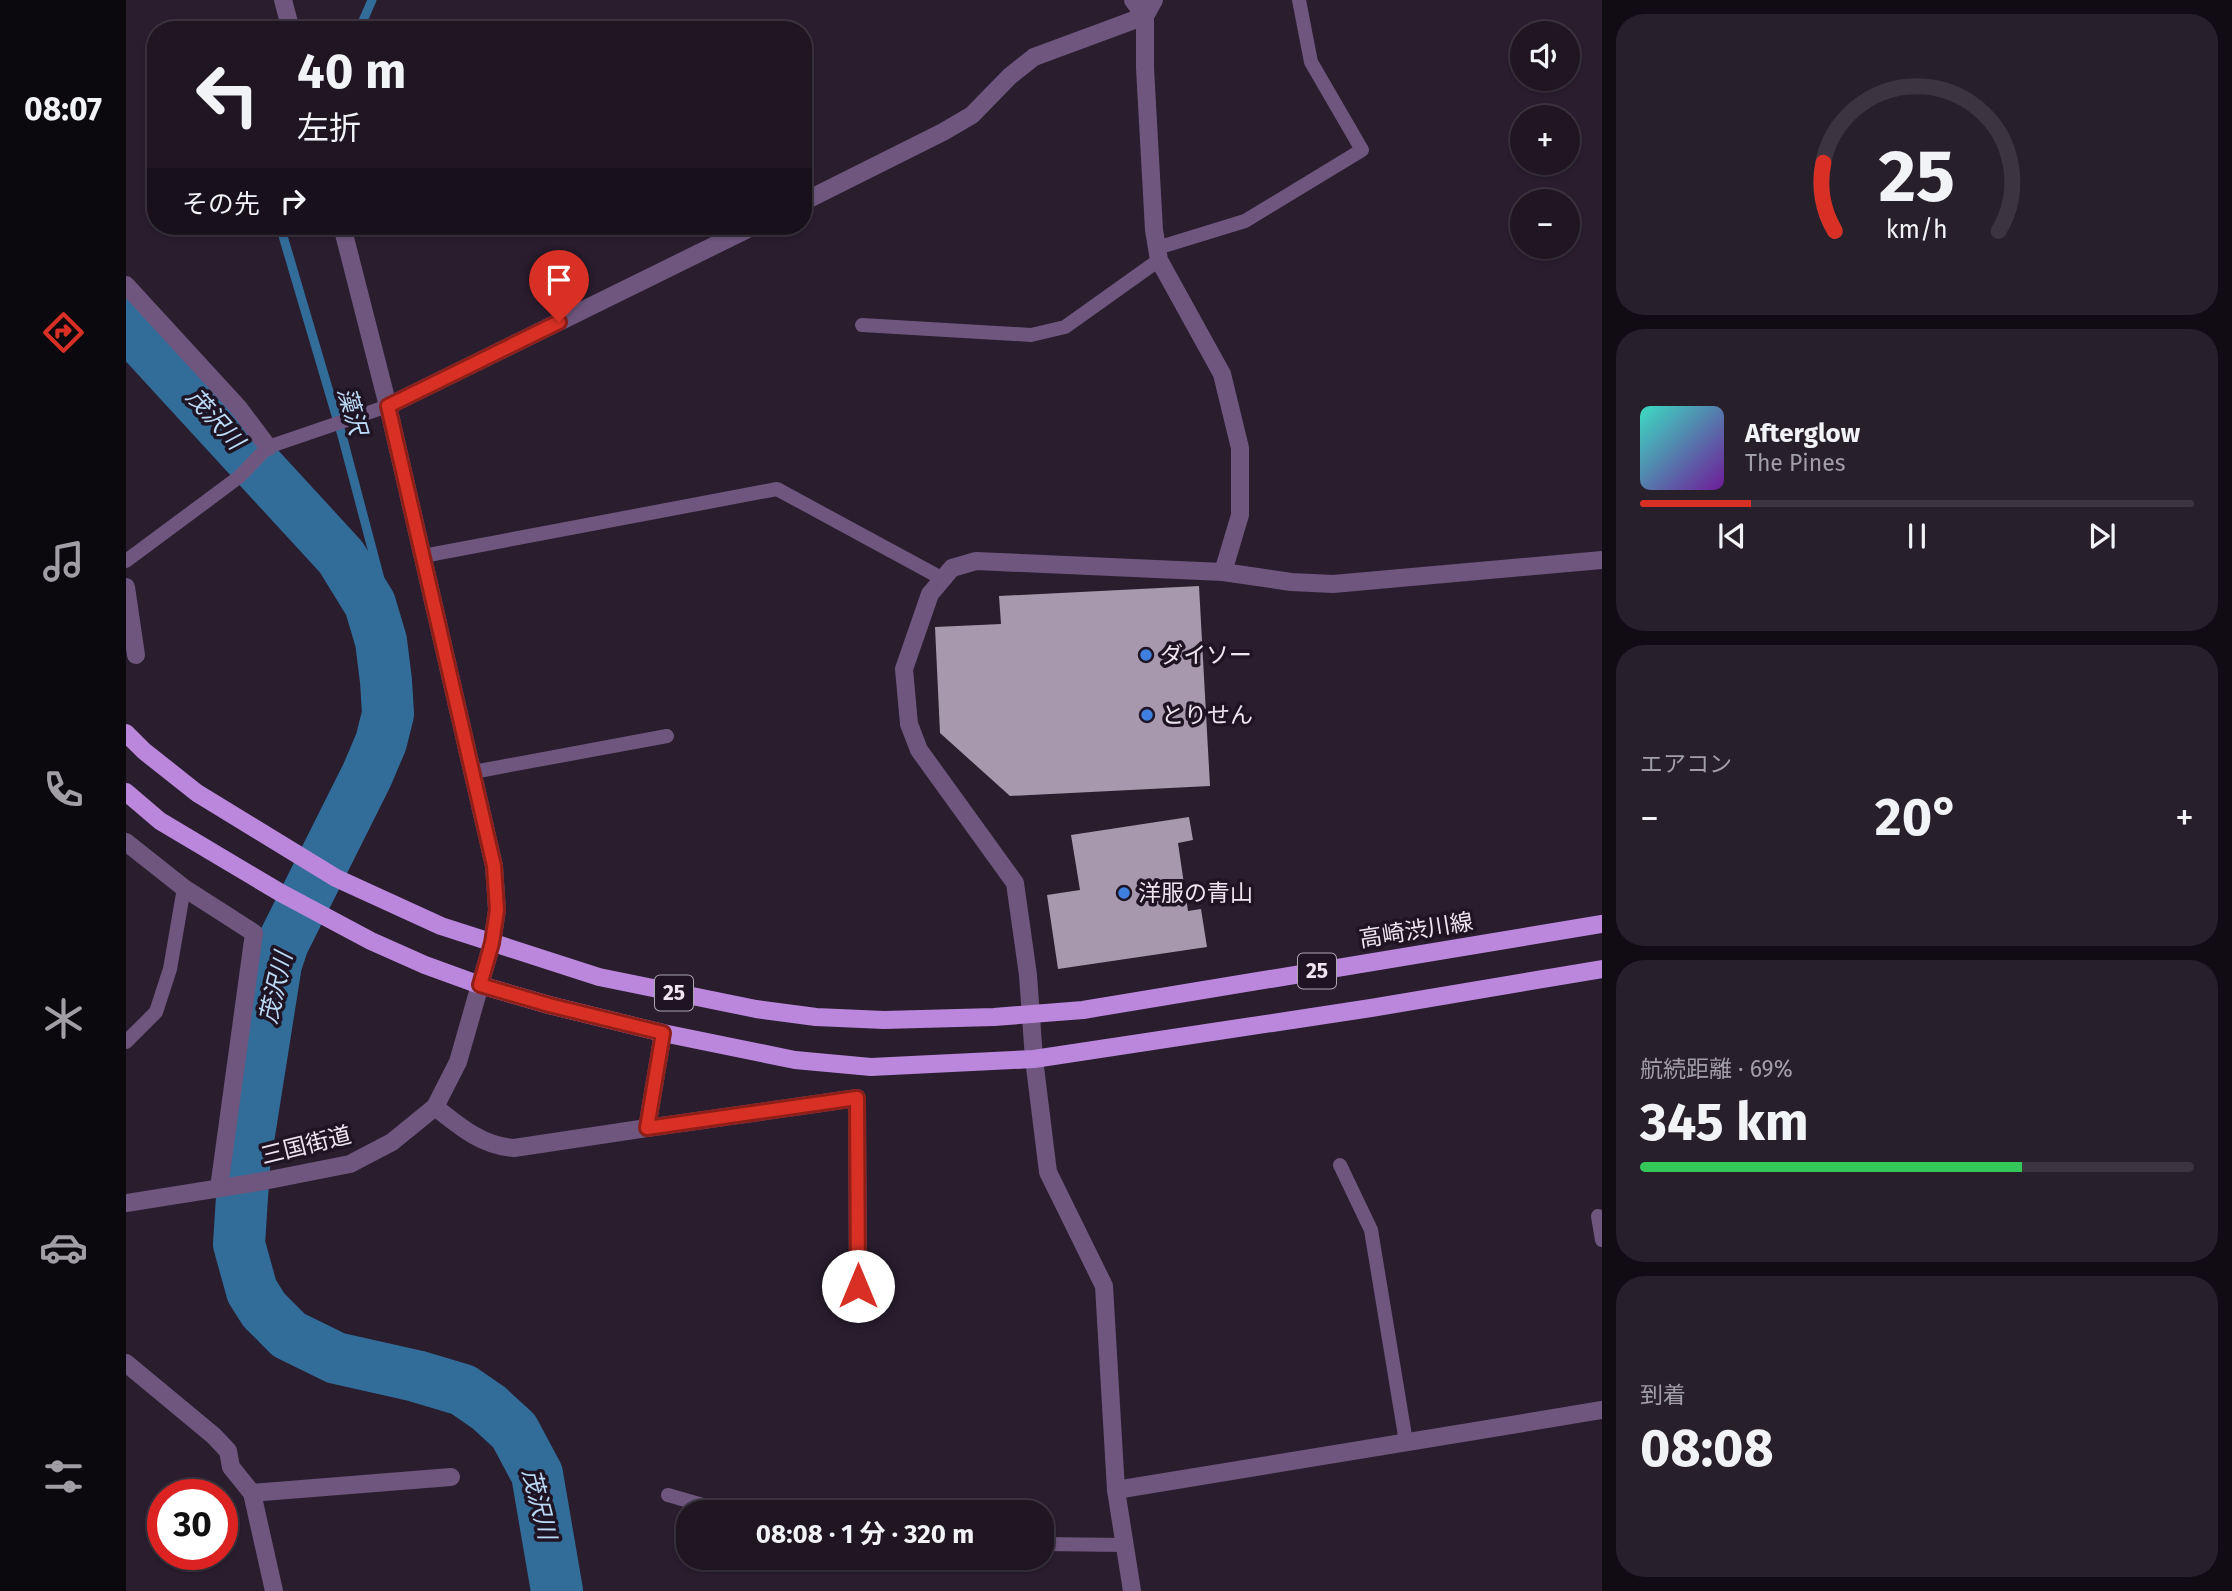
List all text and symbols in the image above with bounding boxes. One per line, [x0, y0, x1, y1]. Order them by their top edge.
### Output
map controls [1510, 21, 1580, 259]
button: sound [1510, 21, 1580, 91]
text: 40 m [297, 42, 406, 101]
icon: left [182, 49, 273, 140]
text: 08:07 [24, 90, 102, 128]
button: + [1510, 105, 1580, 175]
text: 左折 [297, 109, 361, 147]
text: 25 [1879, 133, 1955, 220]
icon: right [274, 182, 312, 220]
text: その先 [182, 189, 260, 220]
button: − [1510, 189, 1580, 259]
text: km/h [1886, 215, 1948, 245]
pin [529, 250, 589, 322]
icon: arrive [540, 261, 578, 299]
icon: directions [39, 308, 88, 357]
water label: 茂沢川 [181, 383, 252, 457]
water label: 藻沢 [332, 384, 373, 441]
text: Afterglow [1745, 418, 1860, 449]
text: The Pines [1745, 449, 1846, 477]
icon: previous [1713, 517, 1751, 555]
icon: pause [1898, 517, 1936, 555]
icon: next [2083, 517, 2121, 555]
icon: music [39, 537, 88, 586]
place label: ダイソー [1160, 641, 1252, 669]
marker: ダイソー [1138, 647, 1154, 663]
place label: とりせん [1161, 701, 1253, 729]
marker: とりせん [1139, 707, 1155, 723]
text: エアコン [1640, 750, 1732, 778]
icon: phone [39, 765, 88, 814]
text: 20° [1875, 786, 1959, 849]
text: − [1640, 795, 1659, 841]
text: + [2175, 795, 2194, 841]
place label: 洋服の青山 [1138, 879, 1253, 907]
marker: 洋服の青山 [1116, 885, 1132, 901]
street label: 高崎渋川線 [1357, 907, 1475, 953]
water label: 茂沢川 [254, 947, 298, 1026]
road number: 25 [1298, 954, 1336, 988]
road number: 25 [655, 976, 693, 1010]
icon: climate [39, 994, 88, 1043]
text: 航続距離 · 69% [1640, 1055, 1793, 1083]
text: 345 km [1640, 1091, 1809, 1154]
street label: 三国街道 [258, 1120, 354, 1170]
icon: car [39, 1223, 88, 1272]
position arrow [821, 1249, 895, 1323]
text: 到着 [1640, 1381, 1686, 1409]
text: 08:08 [1640, 1417, 1774, 1480]
icon: filters [39, 1452, 88, 1501]
water label: 茂沢川 [517, 1466, 562, 1545]
speed limit sign: 30 [147, 1479, 238, 1570]
text: 08:08 · 1 分 · 320 m [756, 1519, 974, 1550]

